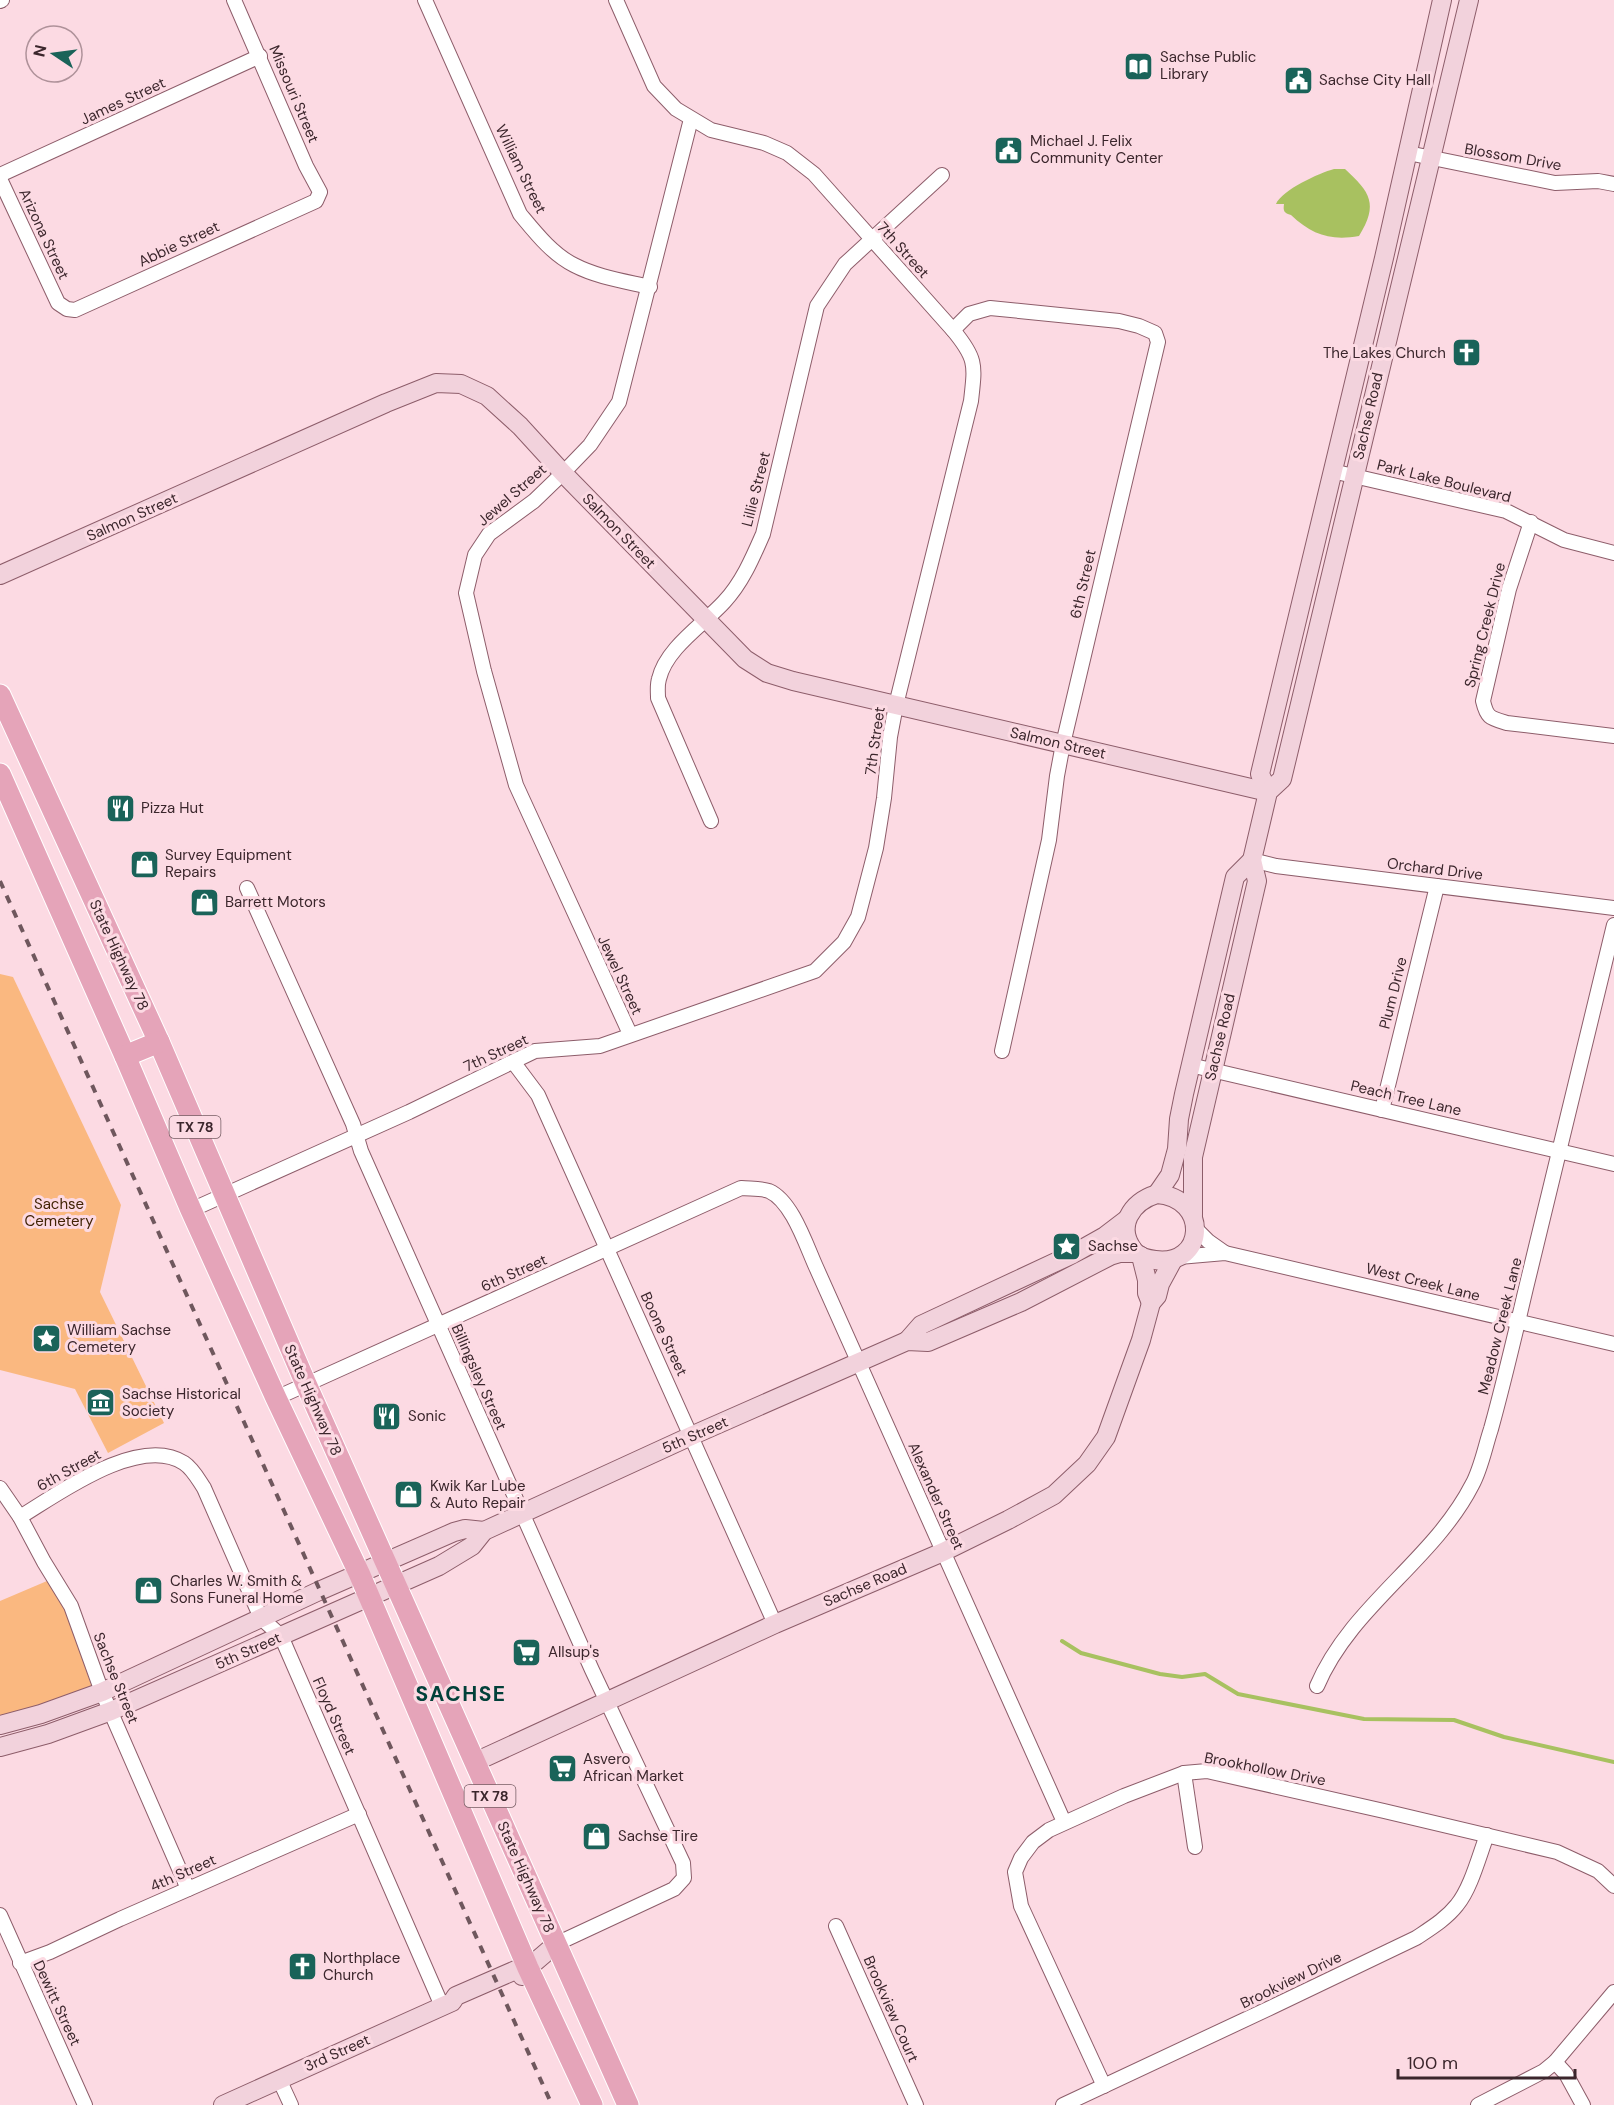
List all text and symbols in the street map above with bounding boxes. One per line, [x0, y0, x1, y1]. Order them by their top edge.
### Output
north arrow [24, 24, 84, 84]
street label: Missouri Street [264, 42, 324, 146]
text: N [28, 43, 51, 59]
place label: Sachse Public Library [1160, 47, 1256, 84]
library icon: Sachse Public Library [1123, 50, 1155, 82]
public building icon: Sachse City Hall [1282, 64, 1314, 96]
place label: Sachse City Hall [1319, 70, 1431, 90]
street label: James Street [77, 73, 169, 129]
street label: William Street [491, 121, 551, 217]
place label: Michael J. Felix Community Center [1030, 131, 1163, 168]
public building icon: Michael J. Felix Community Center [993, 134, 1025, 166]
street label: Blossom Drive [1463, 139, 1563, 175]
street label: Arizona Street [14, 185, 74, 283]
street label: Abbie Street [135, 216, 223, 272]
street label: 7th Street [872, 218, 934, 282]
church icon: The Lakes Church [1451, 337, 1483, 369]
place label: The Lakes Church [1323, 343, 1446, 363]
street label: Sachse Road [1348, 370, 1388, 462]
street label: Lillie Street [737, 449, 775, 529]
street label: Park Lake Boulevard [1375, 455, 1513, 507]
street label: Jewel Street [473, 459, 551, 531]
street label: Salmon Street [83, 488, 181, 546]
street label: Salmon Street [578, 489, 660, 573]
street label: 6th Street [1065, 547, 1101, 621]
street label: Spring Creek Drive [1460, 560, 1510, 690]
street label: 7th Street [860, 705, 890, 777]
street label: Salmon Street [1008, 722, 1108, 764]
restaurant icon: Pizza Hut [104, 792, 136, 824]
place label: Pizza Hut [141, 798, 204, 818]
place label: Survey Equipment Repairs [165, 845, 292, 882]
shop icon: Survey Equipment Repairs [128, 848, 160, 880]
street label: Orchard Drive [1386, 853, 1484, 885]
shop icon: Barrett Motors [188, 886, 220, 918]
place label: Barrett Motors [225, 892, 326, 912]
street label: State Highway 78 [85, 896, 153, 1014]
street label: Jewel Street [593, 932, 647, 1018]
street label: Plum Drive [1374, 955, 1412, 1031]
street label: Sachse Road [1200, 991, 1240, 1083]
street label: 7th Street [460, 1029, 532, 1077]
street label: Peach Tree Lane [1349, 1076, 1463, 1120]
road number: TX 78 [170, 1116, 220, 1138]
park label: Sachse Cemetery [25, 1194, 94, 1231]
place icon: Sachse [1051, 1230, 1083, 1262]
place label: Sachse [1088, 1236, 1138, 1256]
street label: 6th Street [478, 1249, 550, 1296]
street label: Meadow Creek Lane [1473, 1255, 1527, 1397]
street label: West Creek Lane [1364, 1258, 1482, 1306]
street label: Boone Street [636, 1289, 692, 1379]
place label: William Sachse Cemetery [67, 1320, 171, 1357]
street label: Billingsley Street [447, 1321, 511, 1433]
place icon: William Sachse Cemetery [30, 1323, 62, 1355]
street label: State Highway 78 [279, 1341, 347, 1459]
place label: Sachse Historical Society [122, 1384, 241, 1421]
museum icon: Sachse Historical Society [85, 1387, 117, 1419]
restaurant icon: Sonic [371, 1400, 403, 1432]
place label: Sonic [408, 1406, 446, 1426]
street label: 5th Street [659, 1412, 731, 1458]
street label: Alexander Street [903, 1439, 969, 1553]
street label: 6th Street [33, 1444, 105, 1496]
place label: Kwik Kar Lube & Auto Repair [430, 1476, 526, 1513]
shop icon: Kwik Kar Lube & Auto Repair [393, 1479, 425, 1511]
street label: Sachse Road [820, 1558, 910, 1612]
place label: Charles W. Smith & Sons Funeral Home [170, 1571, 304, 1608]
shop icon: Charles W. Smith & Sons Funeral Home [133, 1574, 165, 1606]
street label: 5th Street [212, 1628, 284, 1674]
street label: Sachse Street [89, 1629, 143, 1727]
supermarket icon: Allsup's [511, 1636, 543, 1668]
place label: Allsup's [548, 1642, 599, 1662]
street label: Floyd Street [308, 1674, 360, 1758]
district label: SACHSE [415, 1680, 507, 1708]
street label: Brookhollow Drive [1203, 1747, 1327, 1791]
place label: Asvero African Market [583, 1749, 684, 1786]
supermarket icon: Asvero African Market [546, 1752, 578, 1784]
road number: TX 78 [464, 1785, 516, 1807]
street label: State Highway 78 [492, 1818, 560, 1936]
shop icon: Sachse Tire [581, 1820, 613, 1852]
place label: Sachse Tire [618, 1826, 698, 1846]
street label: 4th Street [147, 1850, 219, 1896]
street label: Brookview Drive [1237, 1947, 1345, 2013]
place label: Northplace Church [323, 1948, 400, 1985]
church icon: Northplace Church [286, 1951, 318, 1983]
street label: Brookview Court [859, 1953, 923, 2065]
street label: Dewitt Street [29, 1957, 86, 2049]
street label: 3rd Street [301, 2030, 373, 2076]
scale bar [1398, 2042, 1575, 2080]
text: 100 m [1407, 2051, 1458, 2075]

